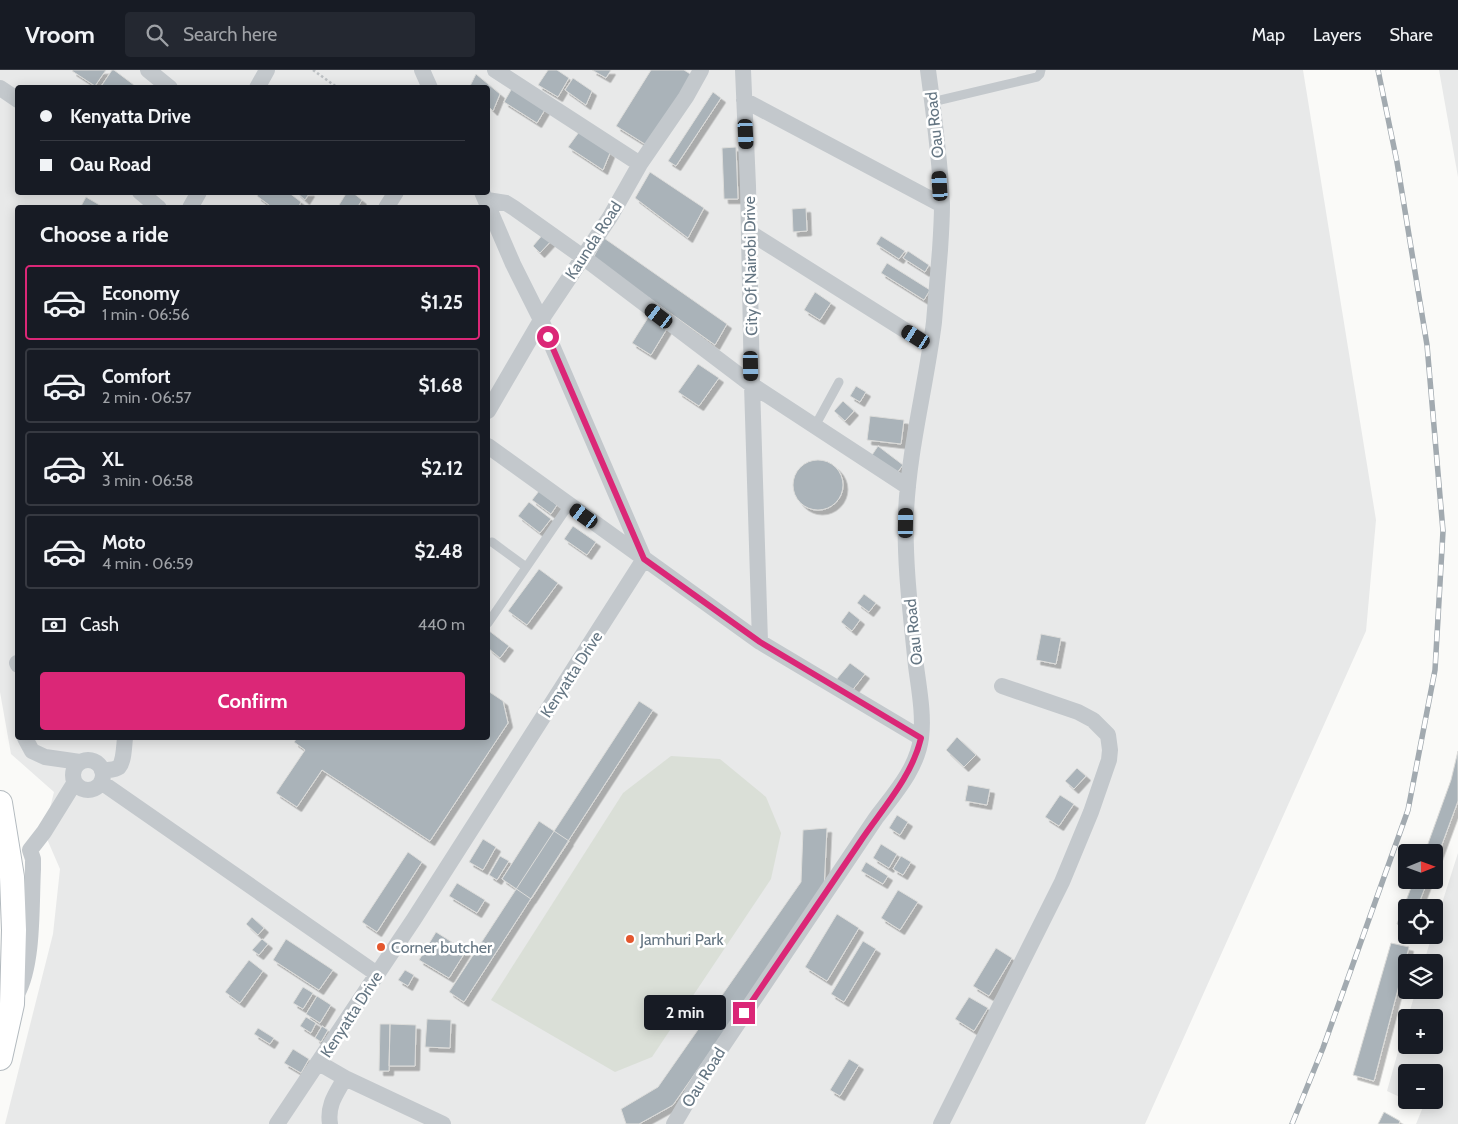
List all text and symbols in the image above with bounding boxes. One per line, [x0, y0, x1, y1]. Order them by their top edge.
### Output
search box [125, 12, 475, 57]
text: Vroom [25, 20, 95, 49]
icon: search [143, 21, 171, 49]
text: Search here [183, 23, 277, 46]
text: Map [1252, 24, 1285, 46]
text: Layers [1313, 24, 1362, 46]
text: Share [1390, 24, 1433, 46]
street label: Oau Road [922, 91, 947, 159]
text: Kenyatta Drive [70, 105, 191, 128]
car [737, 119, 754, 149]
text: Oau Road [70, 153, 151, 176]
car [931, 171, 948, 201]
street label: City Of Nairobi Drive [740, 196, 761, 336]
street label: Kaunda Road [561, 198, 626, 283]
text: Choose a ride [40, 221, 169, 248]
icon: car [42, 280, 87, 325]
text: Economy [102, 282, 180, 305]
text: $1.25 [420, 291, 463, 314]
car [642, 301, 675, 331]
text: 1 min · 06:56 [102, 305, 190, 324]
car [899, 323, 932, 351]
route start [537, 326, 559, 348]
car [743, 351, 758, 381]
icon: car [42, 363, 87, 408]
text: Comfort [102, 365, 171, 388]
text: $1.68 [419, 374, 463, 397]
text: 2 min · 06:57 [102, 388, 192, 407]
icon: car [42, 446, 87, 491]
text: XL [102, 448, 123, 471]
text: $2.12 [421, 457, 463, 480]
text: 3 min · 06:58 [102, 471, 194, 490]
car [567, 501, 600, 531]
car [898, 508, 913, 538]
icon: car [42, 529, 87, 574]
text: Moto [102, 531, 146, 554]
text: $2.48 [414, 540, 463, 563]
text: 4 min · 06:59 [102, 554, 194, 573]
street label: Oau Road [901, 598, 926, 666]
icon: cash [40, 611, 68, 639]
text: Cash [80, 613, 119, 636]
text: 440 m [418, 615, 465, 634]
street label: Kenyatta Drive [537, 628, 606, 721]
button: Confirm [40, 672, 465, 730]
north arrow [1398, 844, 1442, 889]
map controls [1398, 844, 1443, 1109]
button: locate [1398, 899, 1443, 944]
place label: Jamhuri Park [639, 930, 724, 949]
marker: Jamhuri Park [624, 933, 636, 945]
place label: Corner butcher [391, 938, 493, 957]
marker: Corner butcher [375, 941, 387, 953]
button: layers [1398, 954, 1443, 999]
street label: Kenyatta Drive [317, 968, 386, 1061]
callout: 2 min [644, 996, 726, 1030]
route end [733, 1002, 755, 1024]
text: 2 min [666, 1003, 704, 1022]
button: + [1398, 1009, 1443, 1054]
street label: Oau Road [678, 1044, 729, 1111]
button: − [1398, 1064, 1443, 1109]

